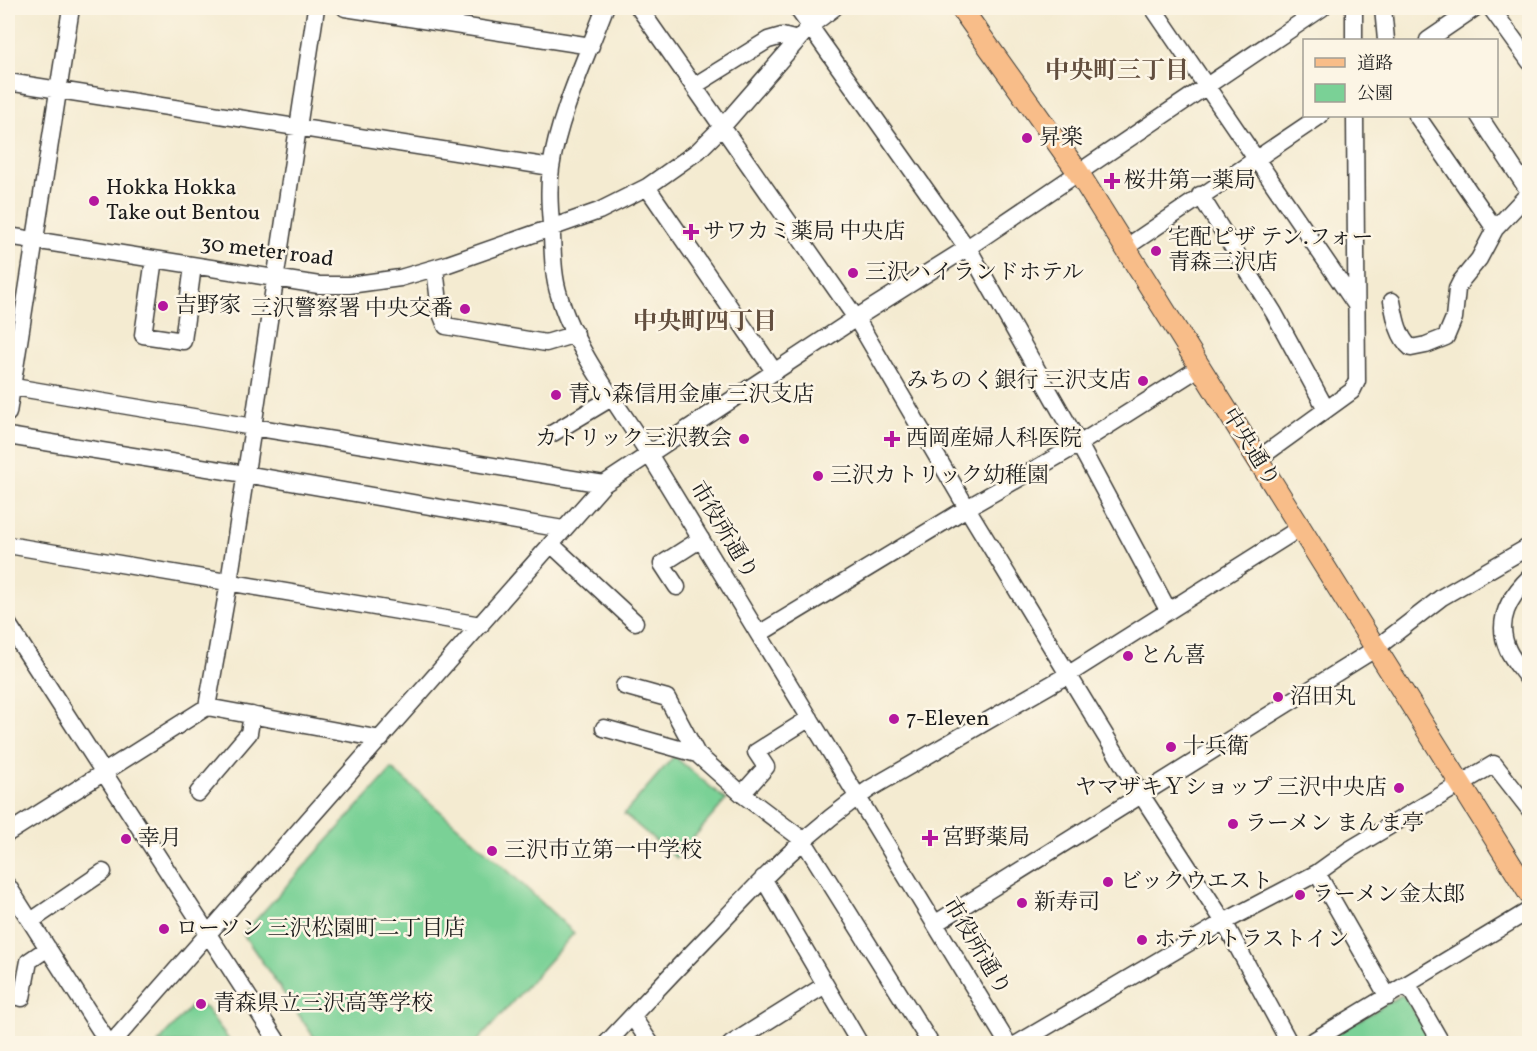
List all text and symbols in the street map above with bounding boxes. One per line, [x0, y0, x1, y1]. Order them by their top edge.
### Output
legend [1303, 39, 1498, 117]
text: 道路 [1357, 52, 1393, 77]
district label: 中央町三丁目 [1045, 55, 1189, 89]
text: 公園 [1357, 82, 1393, 107]
place label: 昇楽 [1039, 123, 1083, 154]
marker: 昇楽 [1020, 131, 1034, 145]
place label: 桜井第一薬局 [1124, 166, 1256, 197]
place label: Hokka Hokka Take out Bentou [106, 173, 260, 229]
marker: 桜井第一薬局 [1105, 174, 1119, 188]
marker: Hokka Hokka Take out Bentou [87, 194, 101, 208]
place label: サワカミ薬局 中央店 [703, 217, 905, 248]
place label: 宅配ピザ テン.フォー 青森三沢店 [1168, 223, 1373, 279]
marker: サワカミ薬局 中央店 [684, 225, 698, 239]
street label: 30 meter road [199, 228, 335, 276]
marker: 宅配ピザ テン.フォー 青森三沢店 [1149, 244, 1163, 258]
place label: 三沢ハイランドホテル [865, 258, 1084, 289]
marker: 三沢ハイランドホテル [846, 266, 860, 280]
place label: 吉野家 [175, 291, 241, 322]
place label: 三沢警察署 中央交番 [251, 294, 453, 325]
marker: 吉野家 [156, 299, 170, 313]
marker: 三沢警察署 中央交番 [458, 302, 472, 316]
district label: 中央町四丁目 [633, 306, 777, 340]
place label: みちのく銀行 三沢支店 [907, 366, 1131, 397]
marker: みちのく銀行 三沢支店 [1136, 374, 1150, 388]
place label: 青い森信用金庫 三沢支店 [568, 380, 814, 411]
marker: 青い森信用金庫 三沢支店 [549, 388, 563, 402]
street label: 中央通り [1214, 402, 1286, 494]
place label: カトリック三沢教会 [535, 424, 732, 455]
place label: 西岡産婦人科医院 [906, 424, 1082, 455]
marker: 西岡産婦人科医院 [883, 430, 901, 448]
marker: カトリック三沢教会 [737, 432, 751, 446]
place label: 三沢カトリック幼稚園 [830, 461, 1049, 492]
marker: 三沢カトリック幼稚園 [811, 469, 825, 483]
street label: 市役所通り [681, 476, 765, 586]
place label: とん喜 [1140, 641, 1206, 672]
marker: とん喜 [1121, 649, 1135, 663]
place label: 沼田丸 [1290, 682, 1356, 713]
marker: 沼田丸 [1271, 690, 1285, 704]
place label: 7-Eleven [906, 704, 989, 735]
marker: 7-Eleven [887, 712, 901, 726]
place label: 十兵衛 [1183, 732, 1249, 763]
marker: 十兵衛 [1164, 740, 1178, 754]
place label: ヤマザキＹショップ 三沢中央店 [1075, 773, 1387, 804]
marker: ヤマザキＹショップ 三沢中央店 [1392, 781, 1406, 795]
place label: ラーメン まんま亭 [1245, 809, 1424, 840]
marker: ラーメン まんま亭 [1226, 817, 1240, 831]
place label: 宮野薬局 [942, 823, 1030, 854]
place label: 幸月 [138, 824, 182, 855]
marker: 宮野薬局 [923, 831, 937, 845]
marker: 幸月 [119, 832, 133, 846]
place label: 三沢市立第一中学校 [504, 836, 702, 867]
marker: 三沢市立第一中学校 [485, 844, 499, 858]
place label: ビックウエスト [1120, 867, 1273, 898]
marker: ビックウエスト [1101, 875, 1115, 889]
place label: ラーメン金太郎 [1312, 880, 1465, 911]
place label: 新寿司 [1034, 888, 1100, 919]
marker: ラーメン金太郎 [1293, 888, 1307, 902]
street label: 市役所通り [934, 892, 1018, 1002]
marker: 新寿司 [1015, 896, 1029, 910]
place label: ローソン 三沢松園町二丁目店 [176, 914, 466, 945]
marker: ローソン 三沢松園町二丁目店 [157, 922, 171, 936]
place label: ホテルトラストイン [1154, 925, 1349, 956]
marker: ホテルトラストイン [1135, 933, 1149, 947]
place label: 青森県立三沢高等学校 [213, 989, 433, 1020]
marker: 青森県立三沢高等学校 [194, 997, 208, 1011]

